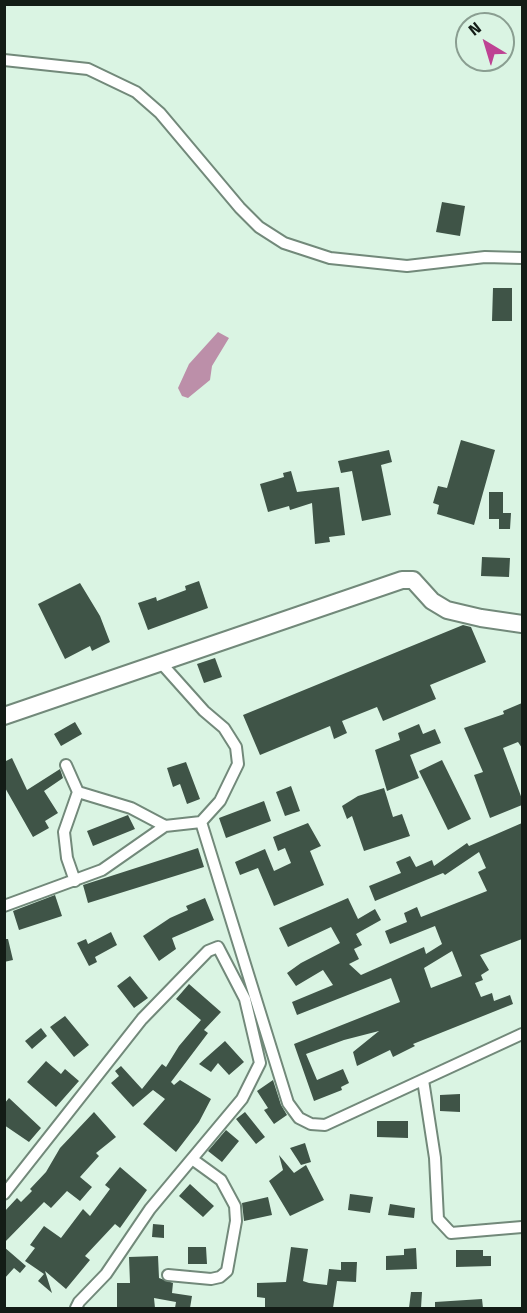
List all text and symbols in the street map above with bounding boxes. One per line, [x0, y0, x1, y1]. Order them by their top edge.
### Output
north arrow [455, 12, 515, 72]
text: N [465, 18, 485, 40]

